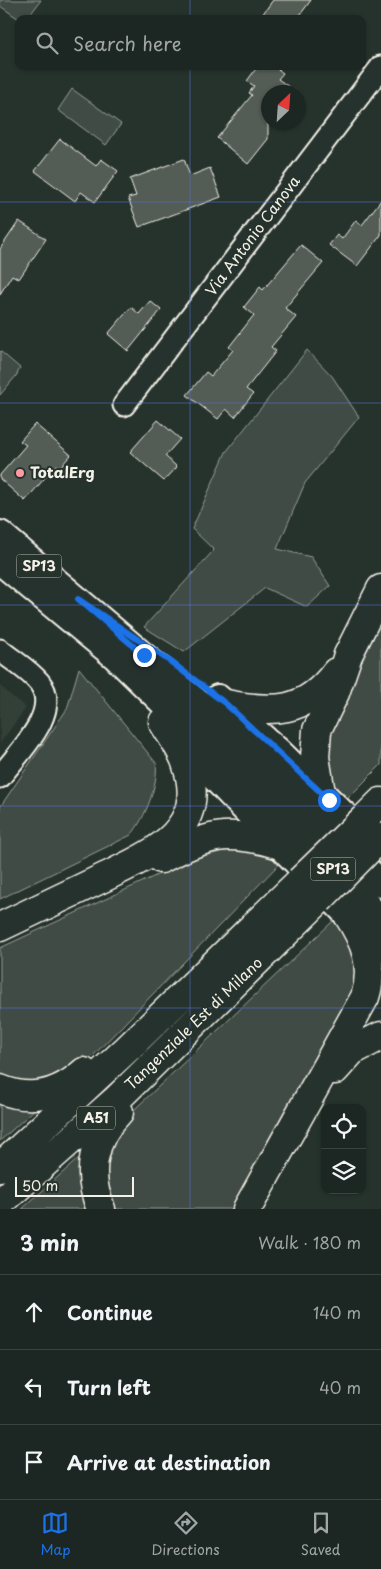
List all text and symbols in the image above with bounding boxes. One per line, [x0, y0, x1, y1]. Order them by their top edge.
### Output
search box [15, 15, 366, 70]
icon: search [33, 29, 61, 57]
text: Search here [73, 29, 182, 57]
north arrow [261, 85, 306, 130]
street label: Via Antonio Canova [199, 169, 305, 300]
place label: TotalErg [30, 460, 95, 483]
marker: TotalErg [14, 467, 26, 479]
road number: SP13 [16, 554, 62, 578]
route end [133, 644, 156, 667]
route start [318, 789, 341, 812]
road number: SP13 [310, 858, 356, 881]
street label: Tangenziale Est di Milano [119, 951, 267, 1095]
map controls [321, 1104, 366, 1194]
button: locate [321, 1104, 366, 1149]
road number: A51 [77, 1106, 115, 1130]
button: layers [321, 1149, 366, 1194]
scale bar [15, 1174, 134, 1197]
text: 50 m [22, 1175, 58, 1196]
text: 3 min [20, 1226, 79, 1258]
text: Walk · 180 m [258, 1230, 361, 1254]
icon: ahead [20, 1298, 48, 1326]
text: Continue [67, 1298, 153, 1326]
text: 140 m [313, 1300, 361, 1324]
icon: left [20, 1373, 48, 1401]
text: Turn left [67, 1373, 151, 1401]
text: 40 m [319, 1375, 361, 1399]
icon: arrive [20, 1448, 48, 1476]
text: Arrive at destination [67, 1448, 271, 1476]
tab: Map [41, 1509, 70, 1560]
tab: Directions [152, 1509, 220, 1560]
tab: Saved [301, 1509, 340, 1560]

